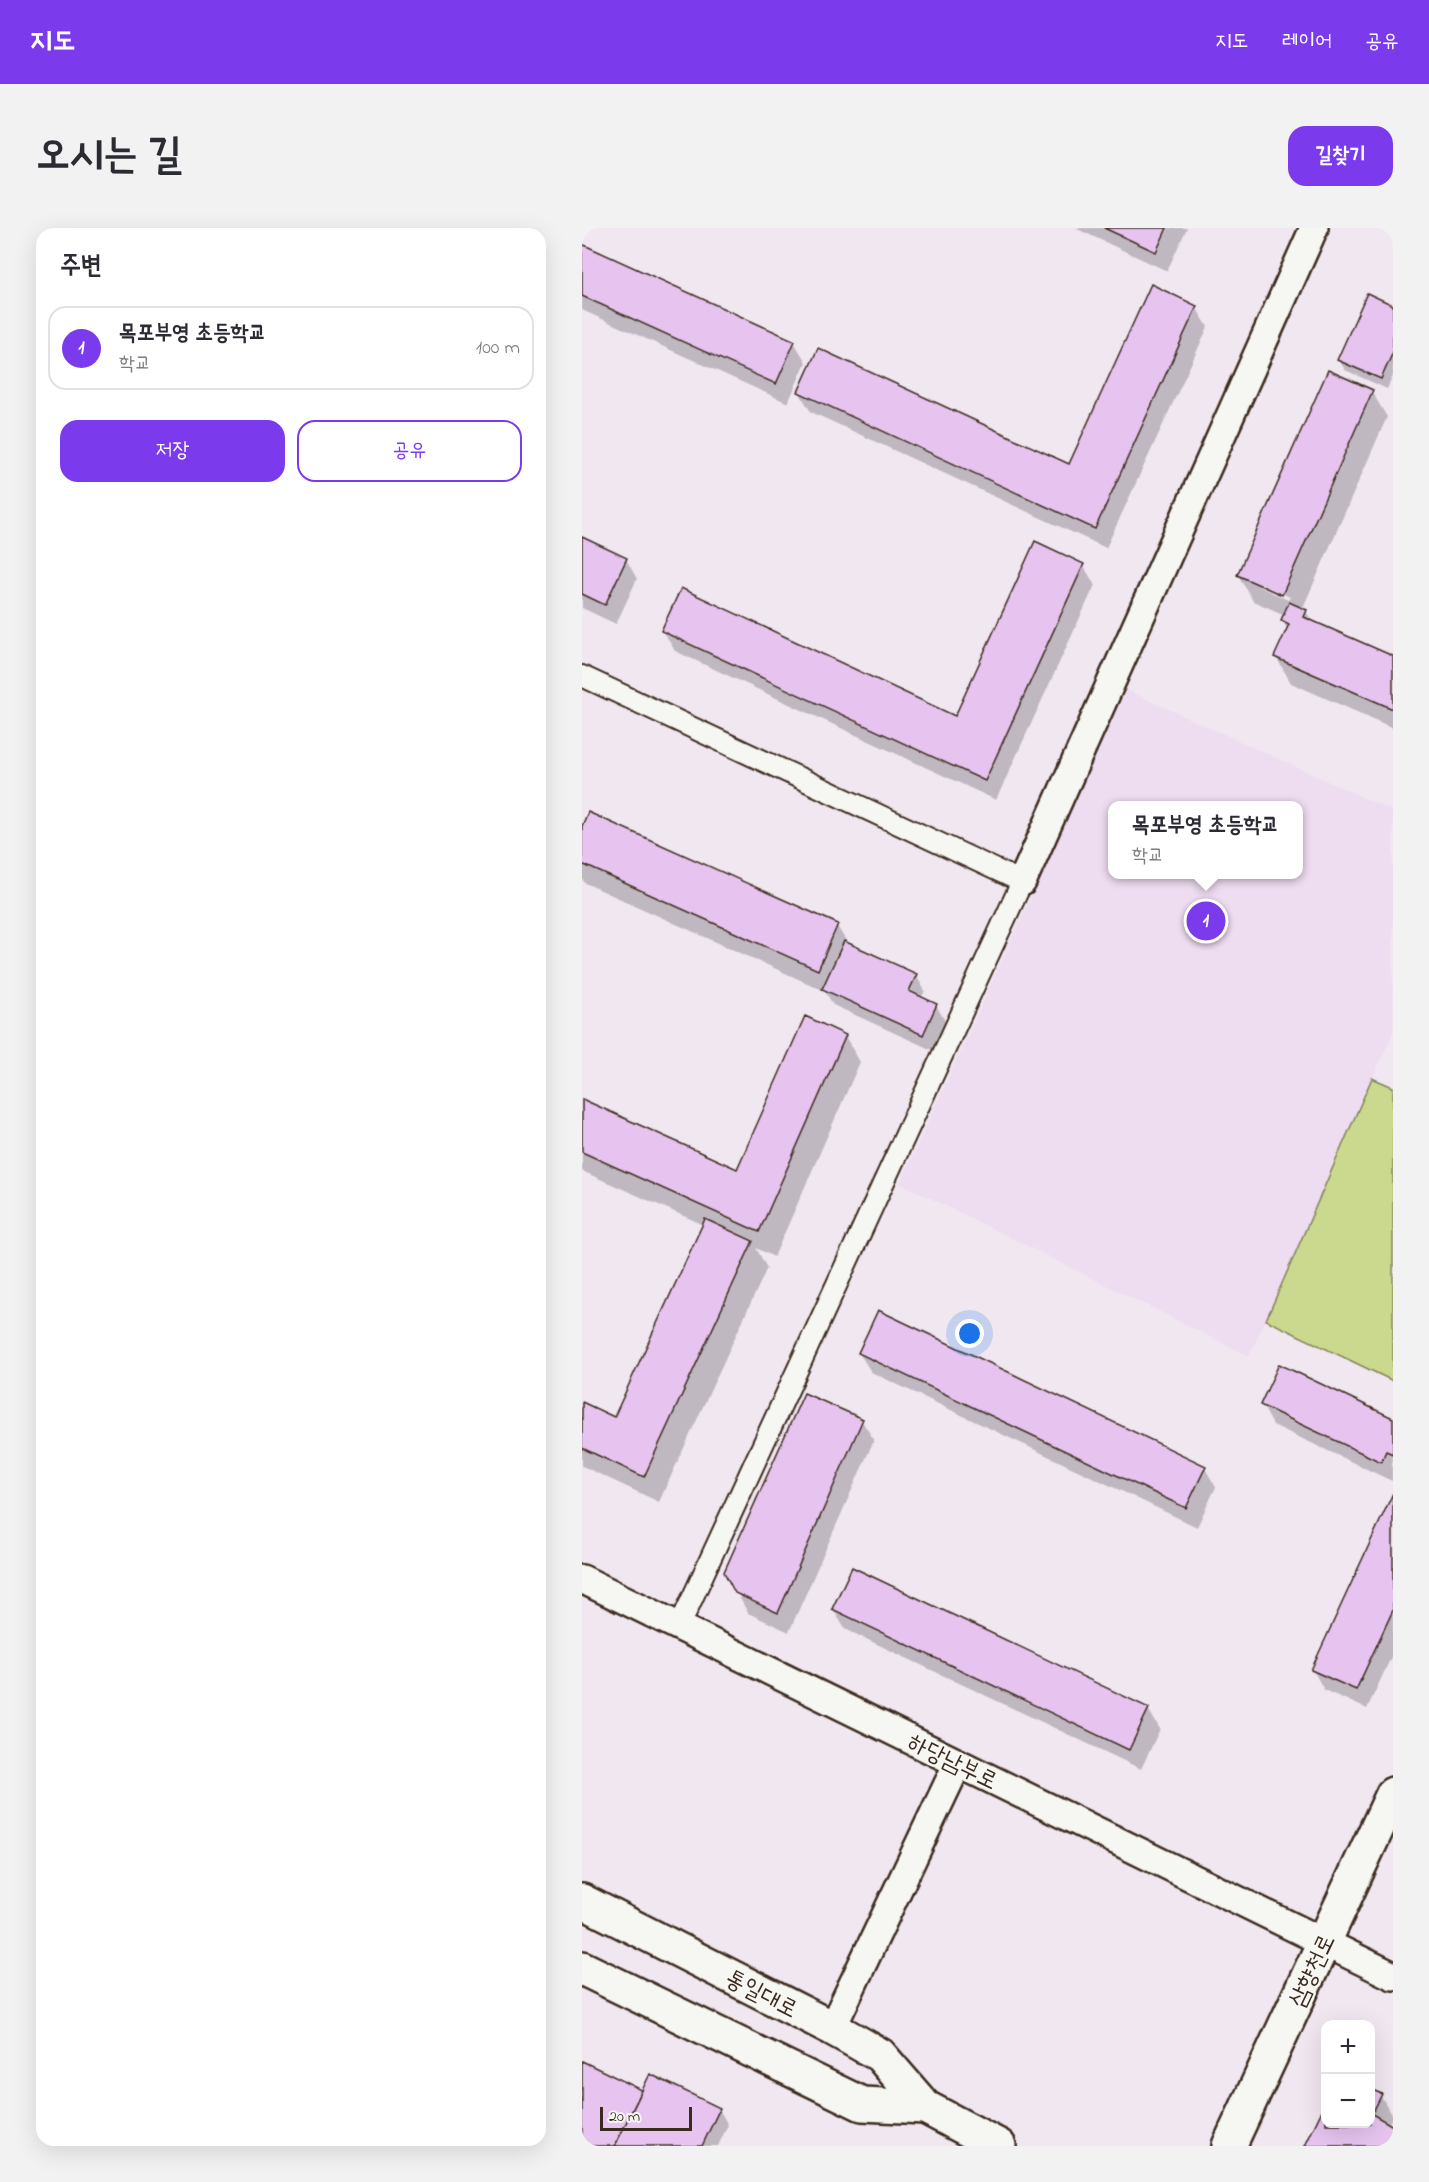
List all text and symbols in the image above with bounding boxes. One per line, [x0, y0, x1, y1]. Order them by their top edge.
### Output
text: 지도 [30, 22, 75, 63]
text: 지도 [1215, 27, 1249, 57]
text: 레이어 [1282, 27, 1332, 57]
text: 공유 [1365, 27, 1399, 57]
text: 오시는 길 [36, 126, 182, 187]
button: 길찾기 [1288, 126, 1393, 186]
text: 주변 [60, 248, 102, 286]
text: 목포부영 초등학교 [119, 318, 266, 350]
text: 1 [78, 334, 85, 363]
text: 100 m [476, 334, 520, 363]
text: 학교 [119, 350, 151, 379]
button: 저장 [60, 420, 285, 482]
button: 공유 [297, 420, 522, 482]
popup [1108, 801, 1303, 879]
text: 목포부영 초등학교 [1132, 810, 1279, 842]
text: 학교 [1132, 842, 1164, 871]
pin: 1 [1186, 898, 1226, 944]
your location [955, 1319, 984, 1348]
street label: 하당남부로 [901, 1726, 1003, 1800]
street label: 삼향천로 [1281, 1929, 1345, 2013]
street label: 통일대로 [719, 1962, 803, 2028]
map controls [1321, 2020, 1375, 2128]
button: + [1321, 2020, 1375, 2074]
button: − [1321, 2074, 1375, 2128]
scale bar [600, 2104, 692, 2132]
text: 20 m [609, 2105, 640, 2129]

